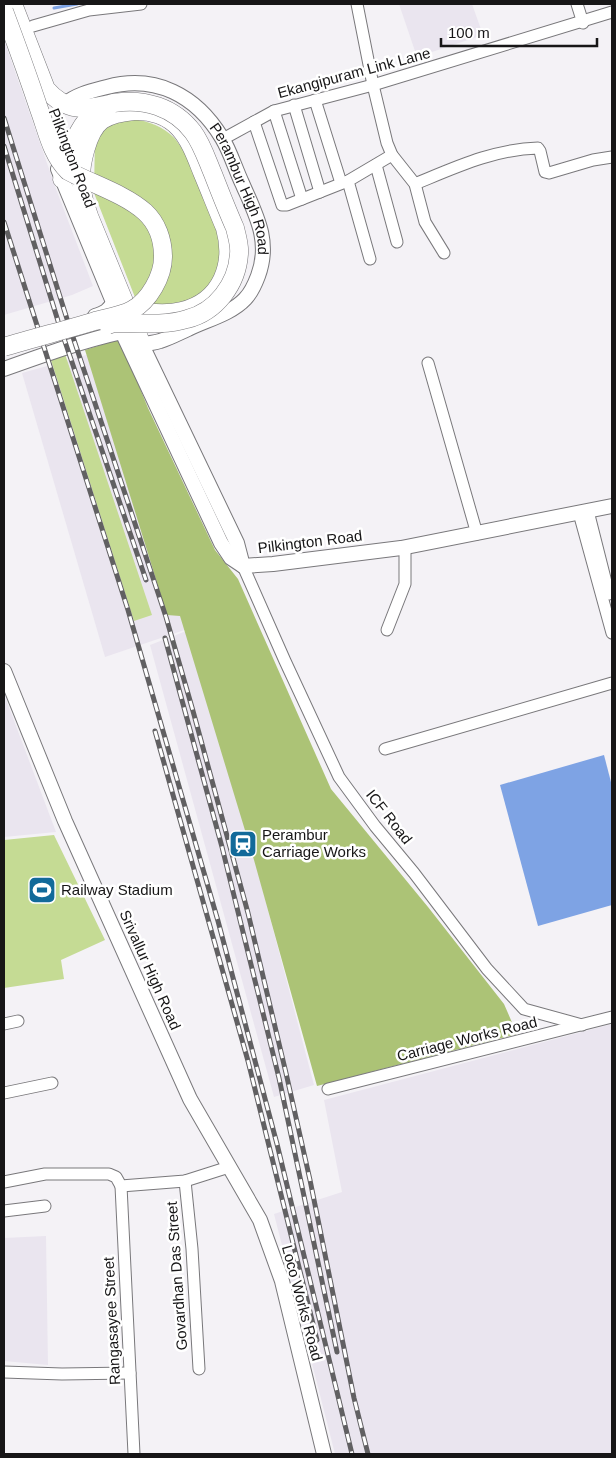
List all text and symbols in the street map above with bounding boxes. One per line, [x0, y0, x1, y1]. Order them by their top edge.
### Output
scale bar [441, 15, 597, 47]
text: 100 m [448, 24, 490, 41]
street label: Ekangipuram Link Lane [276, 44, 432, 101]
street label: Pilkington Road [46, 106, 99, 210]
street label: Perambur High Road [206, 119, 272, 255]
street label: Pilkington Road [257, 527, 363, 556]
street label: ICF Road [363, 786, 416, 847]
place label: Perambur Carriage Works [262, 826, 366, 860]
station icon: Perambur Carriage Works [228, 829, 258, 859]
sports icon: Railway Stadium [27, 875, 57, 905]
place label: Railway Stadium [61, 881, 173, 898]
street label: Srivallur High Road [116, 907, 185, 1032]
street label: Carriage Works Road [395, 1013, 539, 1064]
street label: Govardhan Das Street [163, 1200, 190, 1351]
street label: Loco Works Road [279, 1243, 326, 1363]
street label: Rangasayee Street [100, 1256, 123, 1386]

